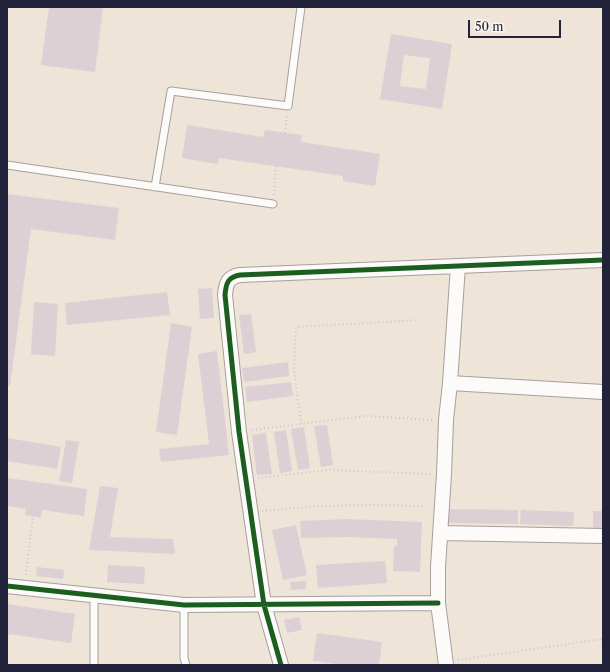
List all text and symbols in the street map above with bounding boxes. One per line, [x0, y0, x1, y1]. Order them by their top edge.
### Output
scale bar [470, 12, 563, 38]
text: 50 m [475, 19, 504, 34]

